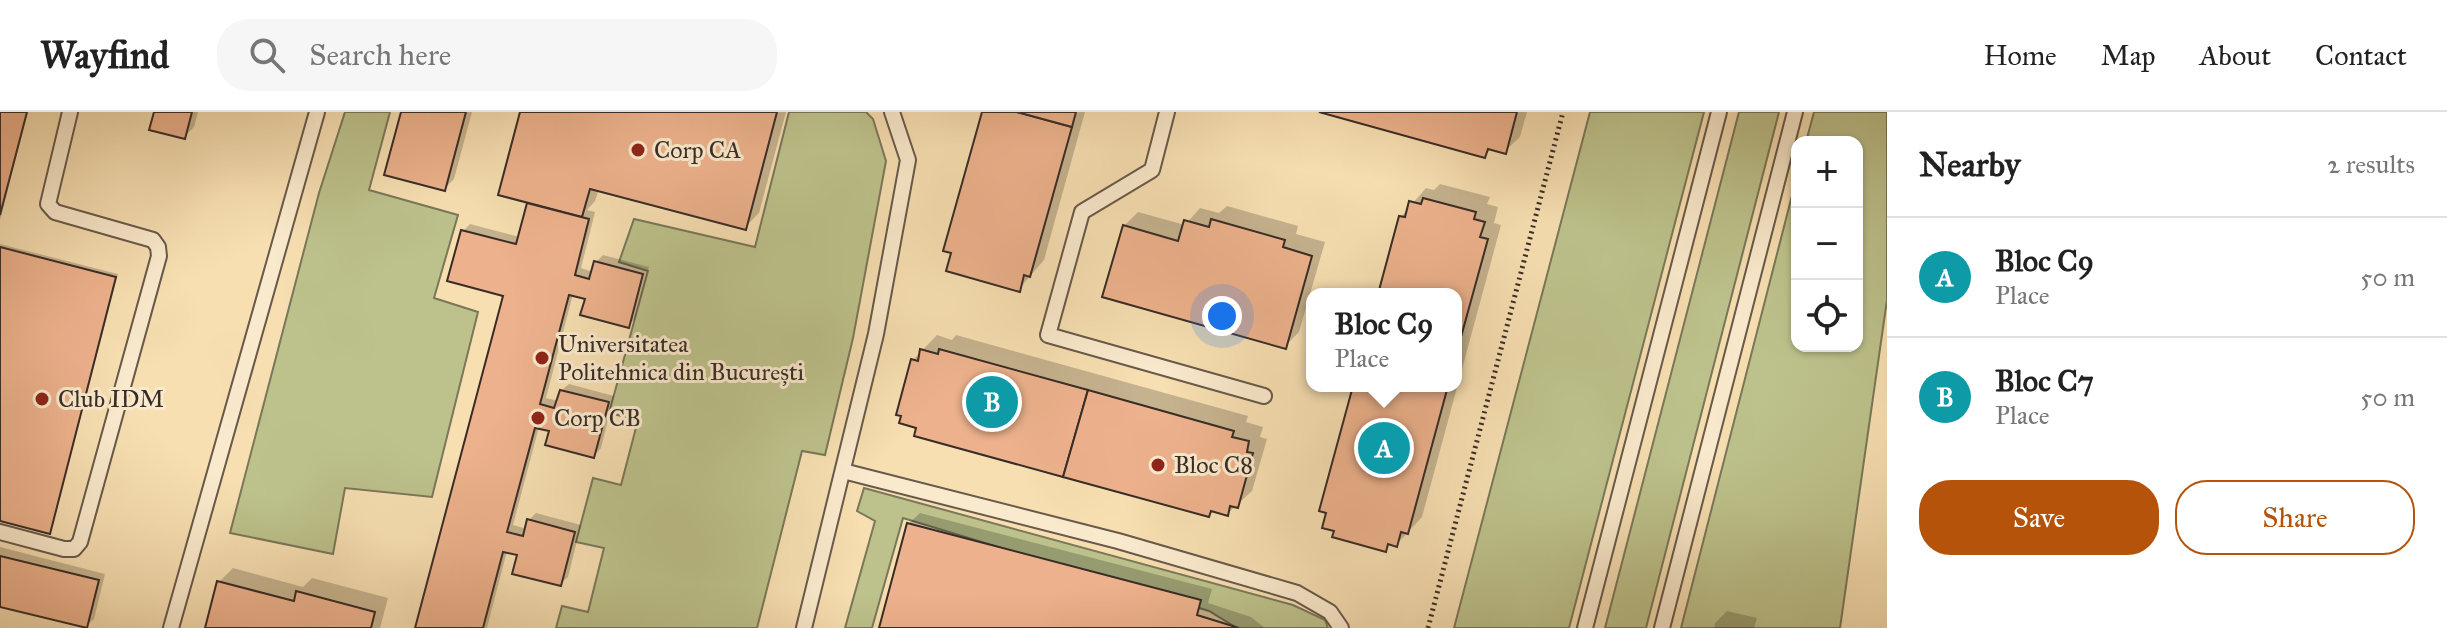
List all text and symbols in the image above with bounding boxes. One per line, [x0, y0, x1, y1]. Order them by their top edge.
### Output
search box [217, 19, 777, 91]
text: Wayfind [40, 32, 169, 78]
icon: search [245, 33, 289, 77]
text: Search here [309, 37, 451, 73]
text: Home [1984, 38, 2057, 73]
text: Map [2101, 38, 2155, 73]
text: About [2199, 38, 2271, 73]
text: Contact [2315, 38, 2407, 73]
place label: Corp CA [654, 135, 741, 165]
map controls [1791, 136, 1863, 352]
button: + [1791, 136, 1863, 208]
marker: Corp CA [629, 141, 647, 159]
text: Nearby [1919, 144, 2021, 185]
text: 2 results [2327, 148, 2415, 180]
button: − [1791, 208, 1863, 280]
text: Bloc C9 [1995, 243, 2094, 279]
text: A [1936, 261, 1954, 293]
text: 50 m [2360, 261, 2415, 293]
text: Place [1995, 279, 2050, 311]
button: locate [1791, 280, 1863, 352]
popup [1306, 288, 1462, 392]
your location [1202, 296, 1242, 336]
text: Bloc C9 [1335, 306, 1433, 342]
place label: Universitatea Politehnica din București [558, 329, 804, 387]
text: Place [1335, 342, 1389, 374]
marker: Universitatea Politehnica din București [533, 349, 551, 367]
text: Bloc C7 [1995, 363, 2094, 399]
pin: B [966, 372, 1018, 432]
text: B [1936, 381, 1954, 413]
text: 50 m [2360, 381, 2415, 413]
place label: Club IDM [58, 384, 164, 414]
marker: Club IDM [33, 390, 51, 408]
text: Place [1995, 399, 2050, 431]
place label: Corp CB [554, 403, 641, 433]
marker: Corp CB [529, 409, 547, 427]
pin: A [1358, 418, 1410, 478]
place label: Bloc C8 [1174, 450, 1253, 480]
marker: Bloc C8 [1149, 456, 1167, 474]
button: Save [1919, 480, 2159, 555]
button: Share [2175, 480, 2415, 555]

